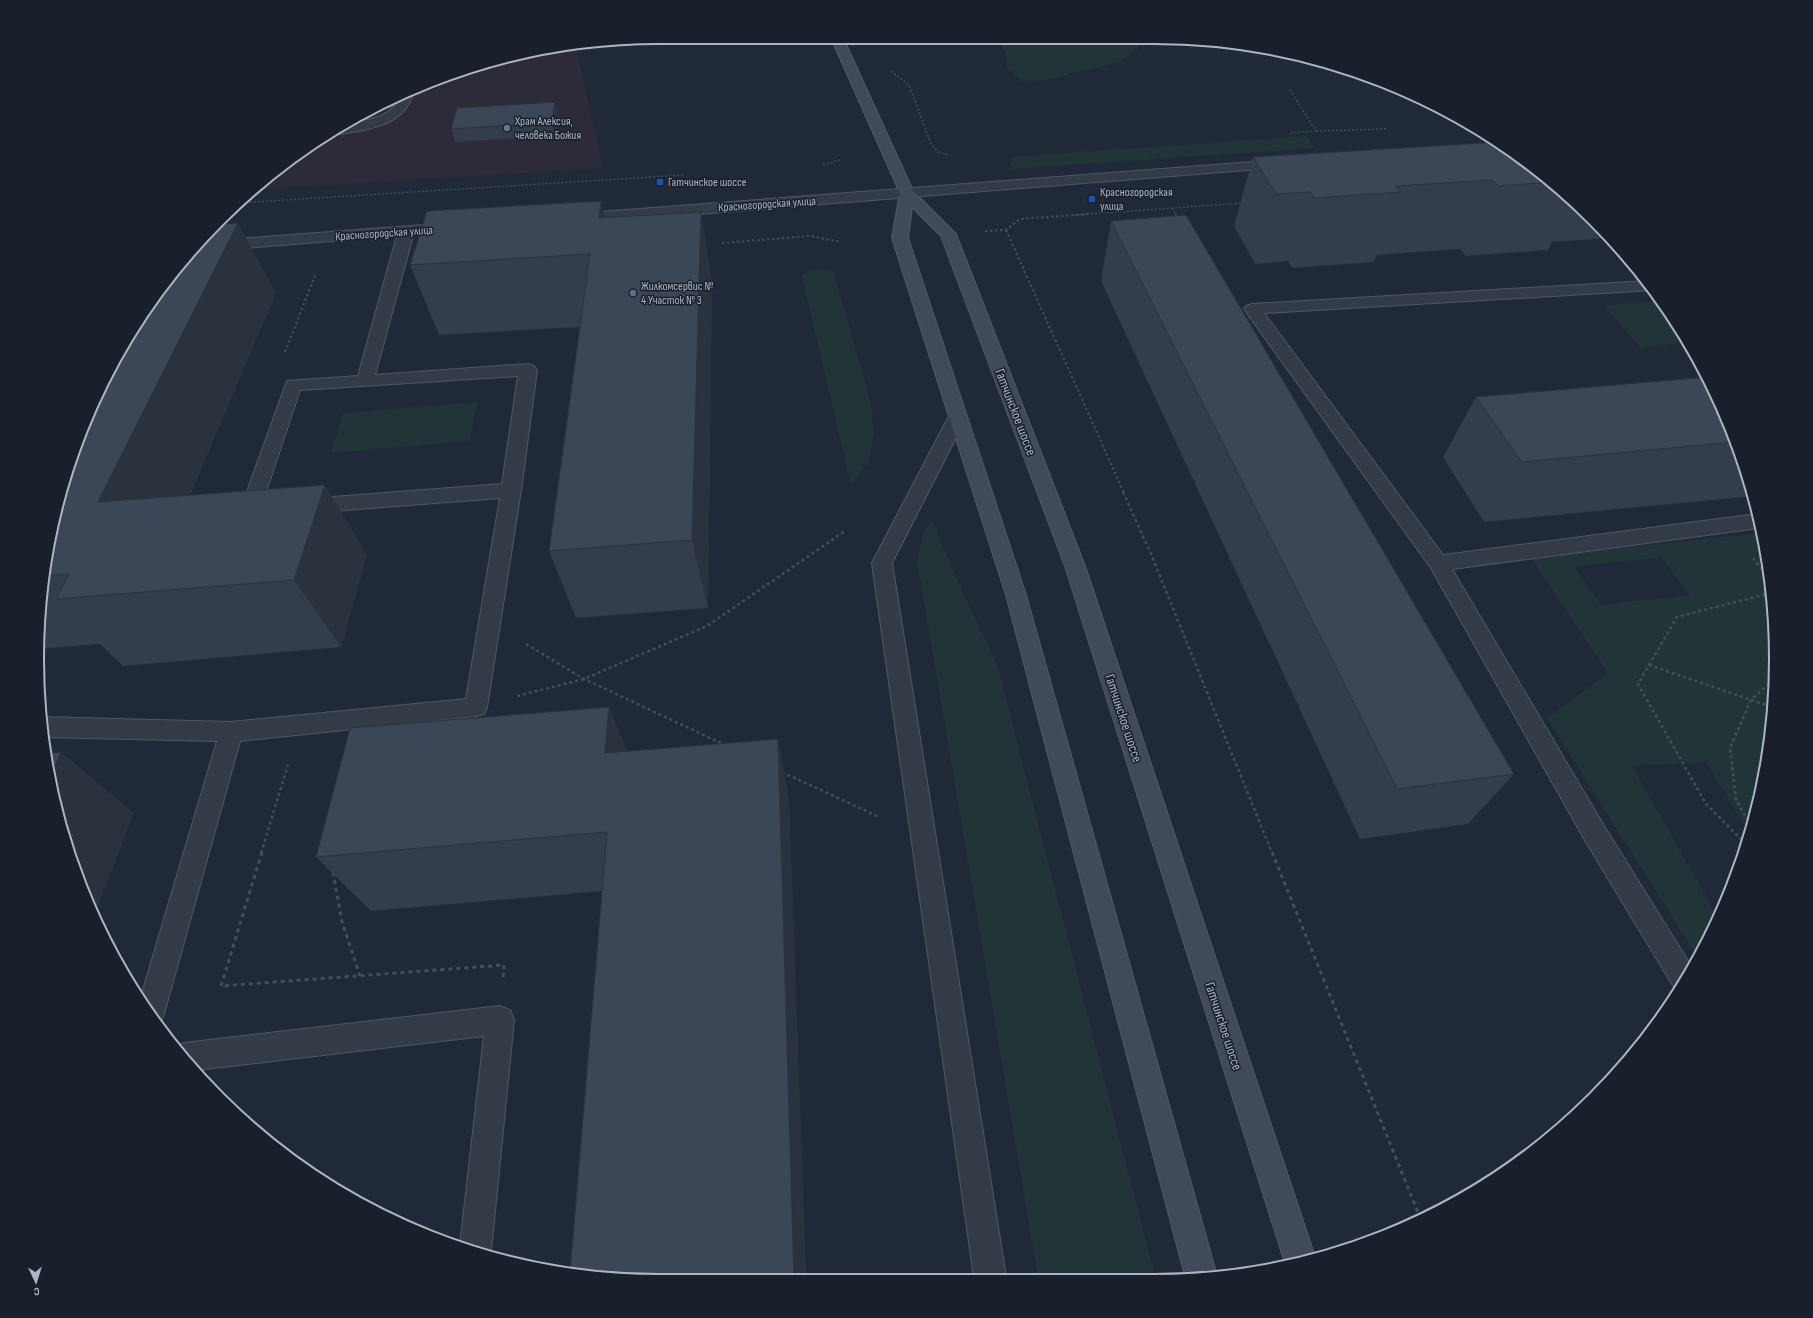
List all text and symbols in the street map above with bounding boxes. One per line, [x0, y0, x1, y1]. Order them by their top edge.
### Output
place label: Храм Алексия, человека Божия [514, 114, 581, 143]
marker: Храм Алексия, человека Божия [502, 123, 512, 133]
place label: Гатчинское шоссе [668, 175, 747, 190]
marker: Гатчинское шоссе [655, 177, 665, 187]
place label: Красногородская улица [1100, 185, 1173, 214]
street label: Красногородская улица [718, 194, 817, 215]
marker: Красногородская улица [1087, 194, 1097, 204]
street label: Красногородская улица [335, 223, 434, 244]
place label: Жилкомсервис № 4 Участок № 3 [641, 279, 714, 308]
marker: Жилкомсервис № 4 Участок № 3 [628, 288, 638, 298]
street label: Гатчинское шоссе [991, 366, 1040, 458]
street label: Гатчинское шоссе [1101, 672, 1146, 764]
street label: Гатчинское шоссе [1201, 980, 1246, 1072]
north arrow [16, 1262, 56, 1302]
text: С [33, 1285, 40, 1298]

